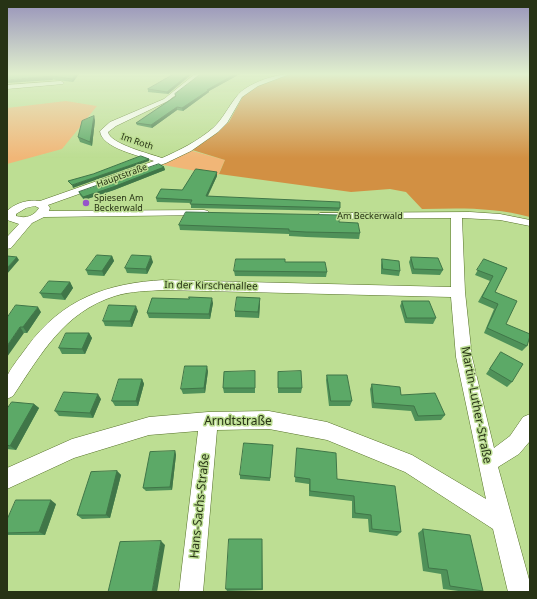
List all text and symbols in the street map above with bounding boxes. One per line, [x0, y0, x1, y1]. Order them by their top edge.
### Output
street label: Im Roth [119, 131, 155, 153]
street label: Hauptstraße [95, 162, 149, 190]
place label: Spiesen Am Beckerwald [94, 193, 143, 214]
marker: Spiesen Am Beckerwald [81, 198, 91, 208]
street label: Am Beckerwald [337, 211, 403, 221]
street label: In der Kirschenallee [164, 279, 258, 293]
street label: Martin-Luther-Straße [458, 345, 494, 465]
street label: Arndtstraße [204, 415, 272, 429]
street label: Hans-Sachs-Straße [187, 453, 213, 559]

